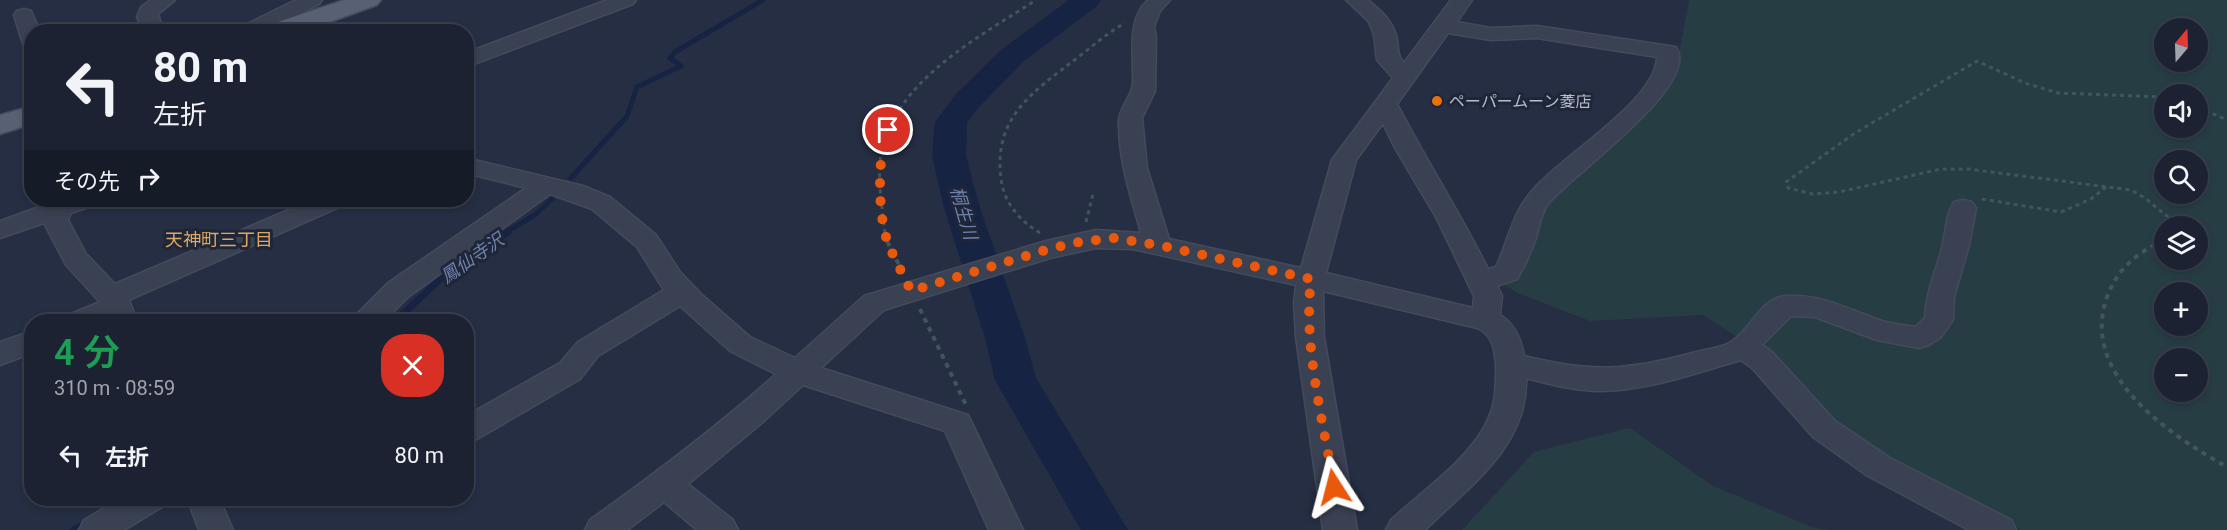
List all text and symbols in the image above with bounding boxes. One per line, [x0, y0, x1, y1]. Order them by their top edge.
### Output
north arrow [2154, 18, 2208, 72]
map controls [2154, 18, 2208, 402]
text: 80 m [153, 43, 248, 92]
icon: left [54, 48, 132, 126]
button: sound [2154, 84, 2208, 138]
place label: ペーパームーン菱店 [1449, 92, 1592, 111]
marker: ペーパームーン菱店 [1430, 94, 1444, 108]
text: 左折 [153, 99, 207, 131]
pin [862, 104, 913, 155]
icon: arrive [871, 113, 904, 146]
button: search [2154, 150, 2208, 204]
icon: right [132, 162, 165, 195]
text: その先 [54, 169, 120, 194]
water label: 桐生川 [946, 184, 982, 244]
button: layers [2154, 216, 2208, 270]
water label: 鳳仙寺沢 [436, 228, 509, 287]
district label: 天神町三丁目 [165, 229, 273, 250]
button: + [2154, 282, 2208, 336]
text: 4 分 [54, 332, 120, 374]
button: close [381, 334, 444, 397]
button: − [2154, 348, 2208, 402]
text: 310 m · 08:59 [54, 376, 175, 400]
icon: left [54, 439, 87, 472]
text: 80 m [395, 443, 444, 468]
text: 左折 [105, 445, 149, 470]
position arrow [1302, 455, 1366, 519]

